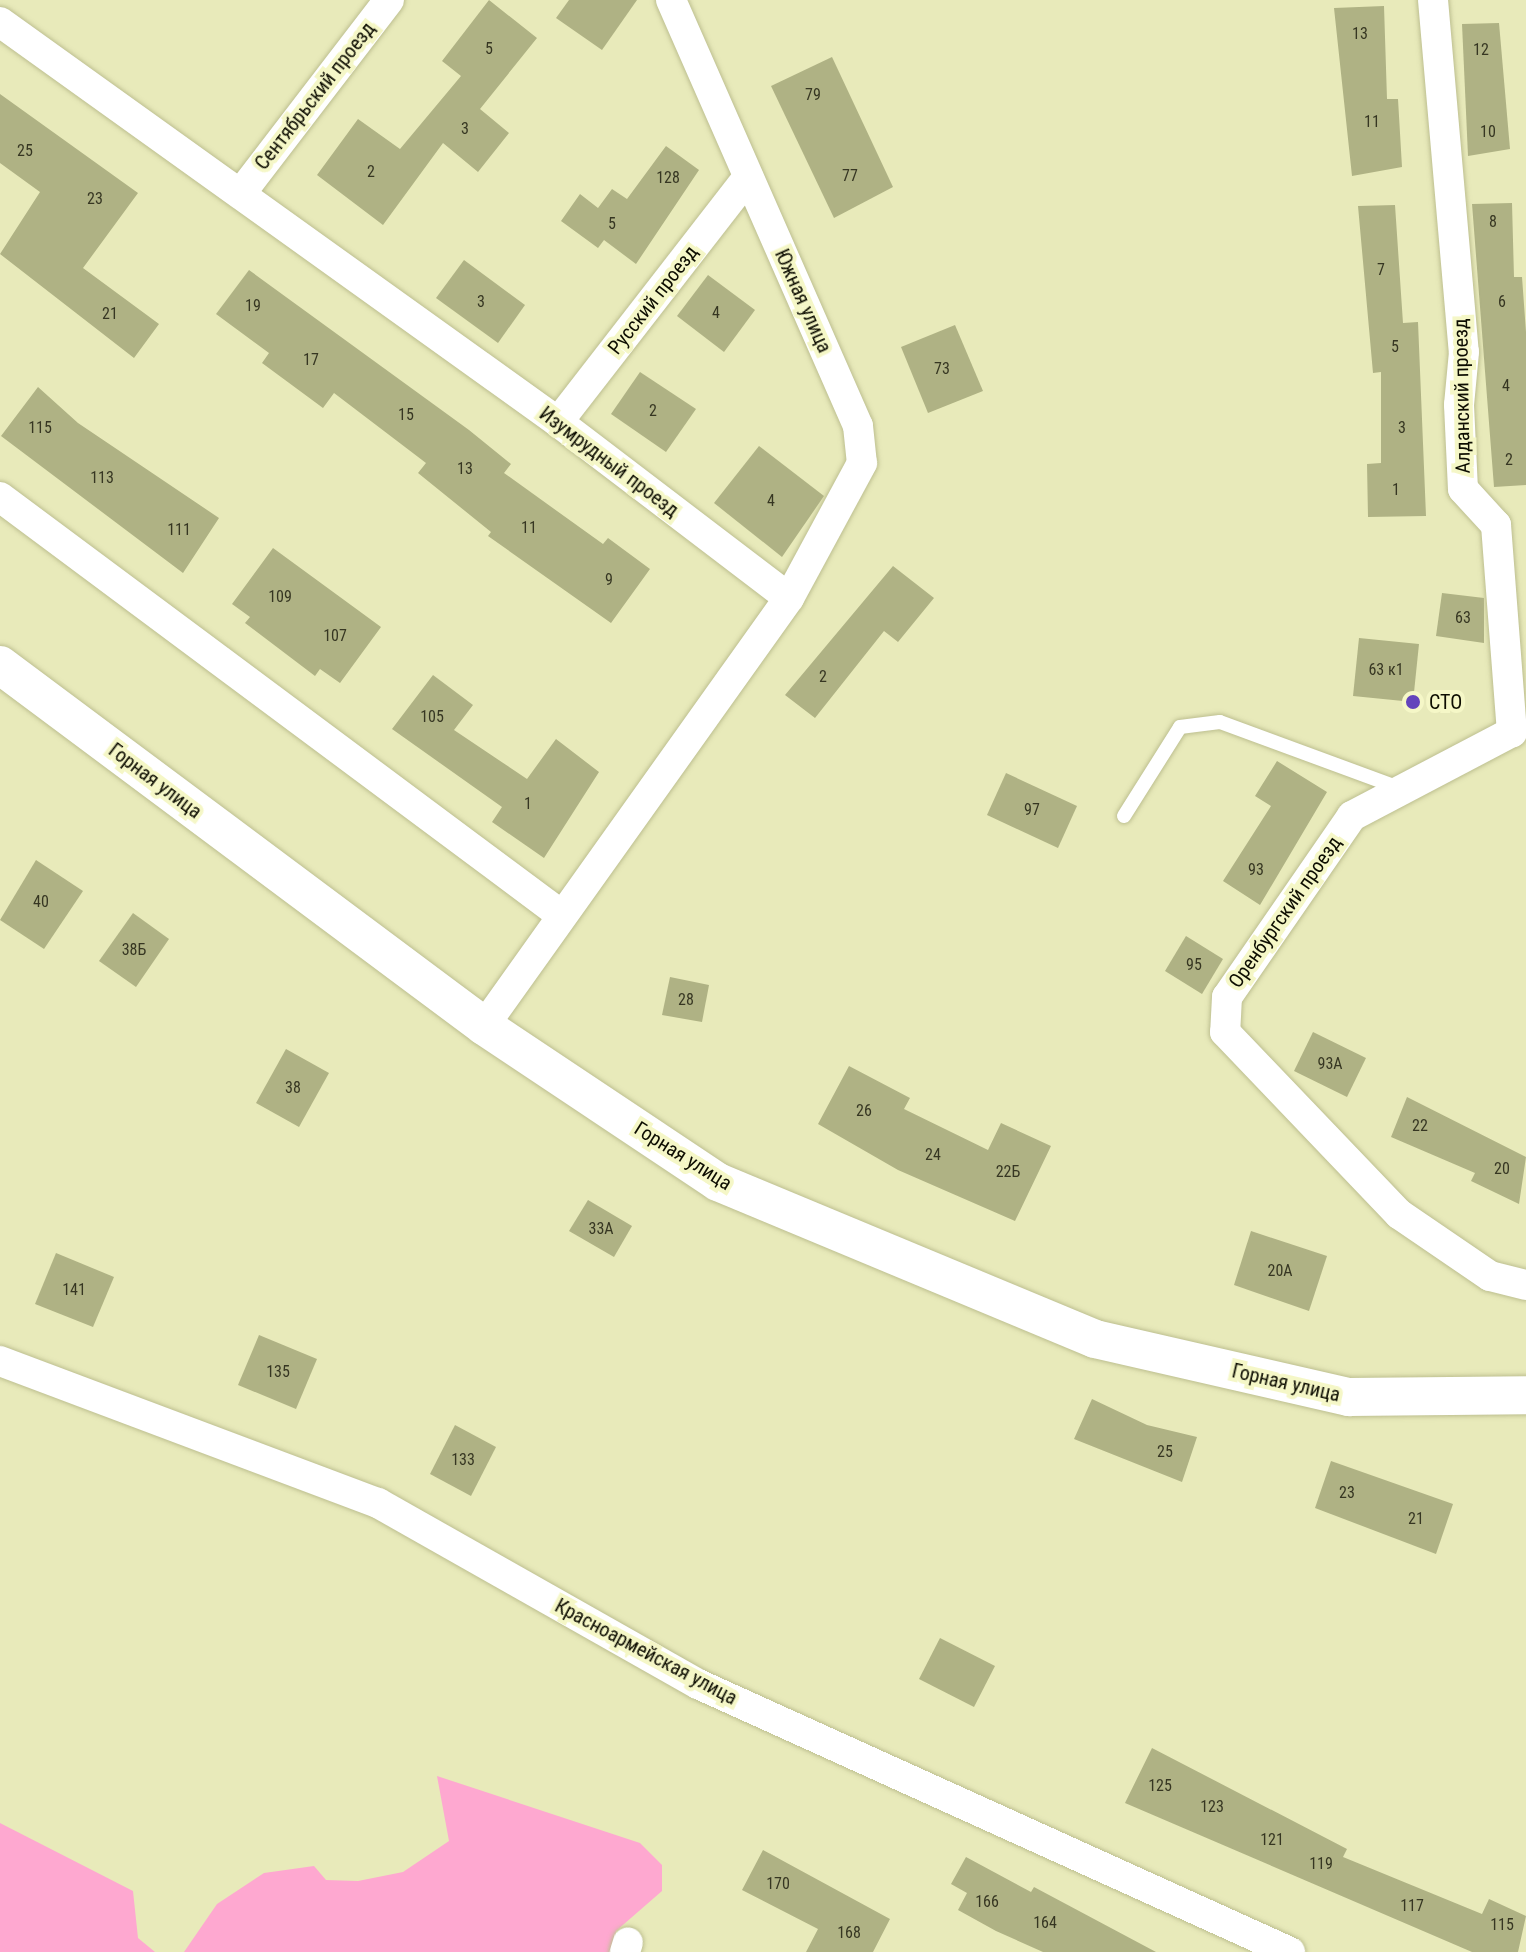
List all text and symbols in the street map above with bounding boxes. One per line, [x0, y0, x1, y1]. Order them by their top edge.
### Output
street label: Сентябрьский проезд [250, 17, 380, 175]
house number: 13 [1352, 24, 1368, 44]
house number: 5 [485, 39, 493, 59]
house number: 12 [1473, 40, 1489, 60]
house number: 79 [805, 85, 821, 105]
house number: 11 [1364, 112, 1380, 132]
house number: 3 [461, 119, 469, 139]
house number: 10 [1480, 122, 1496, 142]
house number: 25 [17, 141, 33, 161]
house number: 2 [367, 162, 375, 182]
house number: 77 [842, 166, 858, 186]
house number: 128 [656, 168, 680, 188]
house number: 23 [87, 189, 103, 209]
house number: 8 [1489, 212, 1497, 232]
house number: 5 [608, 214, 616, 234]
street label: Русский проезд [603, 241, 703, 359]
street label: Южная улица [769, 245, 837, 357]
house number: 7 [1377, 260, 1385, 280]
house number: 3 [477, 292, 485, 312]
house number: 6 [1498, 292, 1506, 312]
house number: 19 [245, 296, 261, 316]
house number: 4 [712, 303, 720, 323]
house number: 21 [102, 304, 118, 324]
street label: Алданский проезд [1449, 318, 1475, 474]
house number: 5 [1391, 337, 1399, 357]
house number: 17 [303, 350, 319, 370]
house number: 73 [934, 359, 950, 379]
house number: 4 [1502, 376, 1510, 396]
house number: 2 [649, 401, 657, 421]
street label: Изумрудный проезд [534, 402, 684, 522]
house number: 15 [398, 405, 414, 425]
house number: 115 [28, 418, 52, 438]
house number: 3 [1398, 418, 1406, 438]
house number: 2 [1505, 450, 1513, 470]
house number: 13 [457, 459, 473, 479]
house number: 113 [90, 468, 114, 488]
house number: 1 [1392, 480, 1400, 500]
house number: 4 [767, 491, 775, 511]
house number: 11 [521, 518, 537, 538]
house number: 111 [167, 520, 191, 540]
house number: 9 [605, 570, 613, 590]
house number: 109 [268, 587, 292, 607]
house number: 63 [1455, 608, 1471, 628]
house number: 107 [323, 626, 347, 646]
house number: 63 к1 [1368, 660, 1404, 680]
house number: 2 [819, 667, 827, 687]
place label: СТО [1429, 690, 1462, 714]
marker: СТО [1404, 693, 1422, 711]
house number: 105 [420, 707, 444, 727]
street label: Горная улица [104, 738, 206, 824]
house number: 1 [524, 794, 532, 814]
house number: 97 [1024, 800, 1040, 820]
street label: Оренбургский проезд [1224, 832, 1346, 992]
house number: 93 [1248, 860, 1264, 880]
house number: 40 [33, 892, 49, 912]
house number: 38Б [122, 940, 146, 960]
house number: 95 [1186, 955, 1202, 975]
house number: 28 [678, 990, 694, 1010]
house number: 93А [1317, 1054, 1343, 1074]
house number: 38 [285, 1078, 301, 1098]
house number: 26 [856, 1101, 872, 1121]
house number: 22 [1412, 1116, 1428, 1136]
street label: Горная улица [630, 1117, 736, 1195]
house number: 24 [925, 1145, 941, 1165]
house number: 20 [1494, 1159, 1510, 1179]
house number: 22Б [996, 1162, 1020, 1182]
house number: 33А [588, 1219, 614, 1239]
house number: 20А [1267, 1261, 1293, 1281]
house number: 141 [62, 1280, 86, 1300]
street label: Горная улица [1230, 1359, 1342, 1407]
house number: 135 [266, 1362, 290, 1382]
house number: 25 [1157, 1442, 1173, 1462]
house number: 133 [451, 1450, 475, 1470]
house number: 23 [1339, 1483, 1355, 1503]
house number: 21 [1408, 1509, 1424, 1529]
street label: Красноармейская улица [551, 1594, 741, 1710]
house number: 125 [1148, 1776, 1172, 1796]
house number: 123 [1200, 1797, 1224, 1817]
house number: 121 [1260, 1830, 1284, 1850]
house number: 119 [1309, 1854, 1333, 1874]
house number: 170 [766, 1874, 790, 1894]
house number: 166 [975, 1892, 999, 1912]
house number: 117 [1400, 1896, 1424, 1916]
house number: 164 [1033, 1913, 1057, 1933]
house number: 115 [1490, 1915, 1514, 1935]
house number: 168 [837, 1923, 861, 1943]

